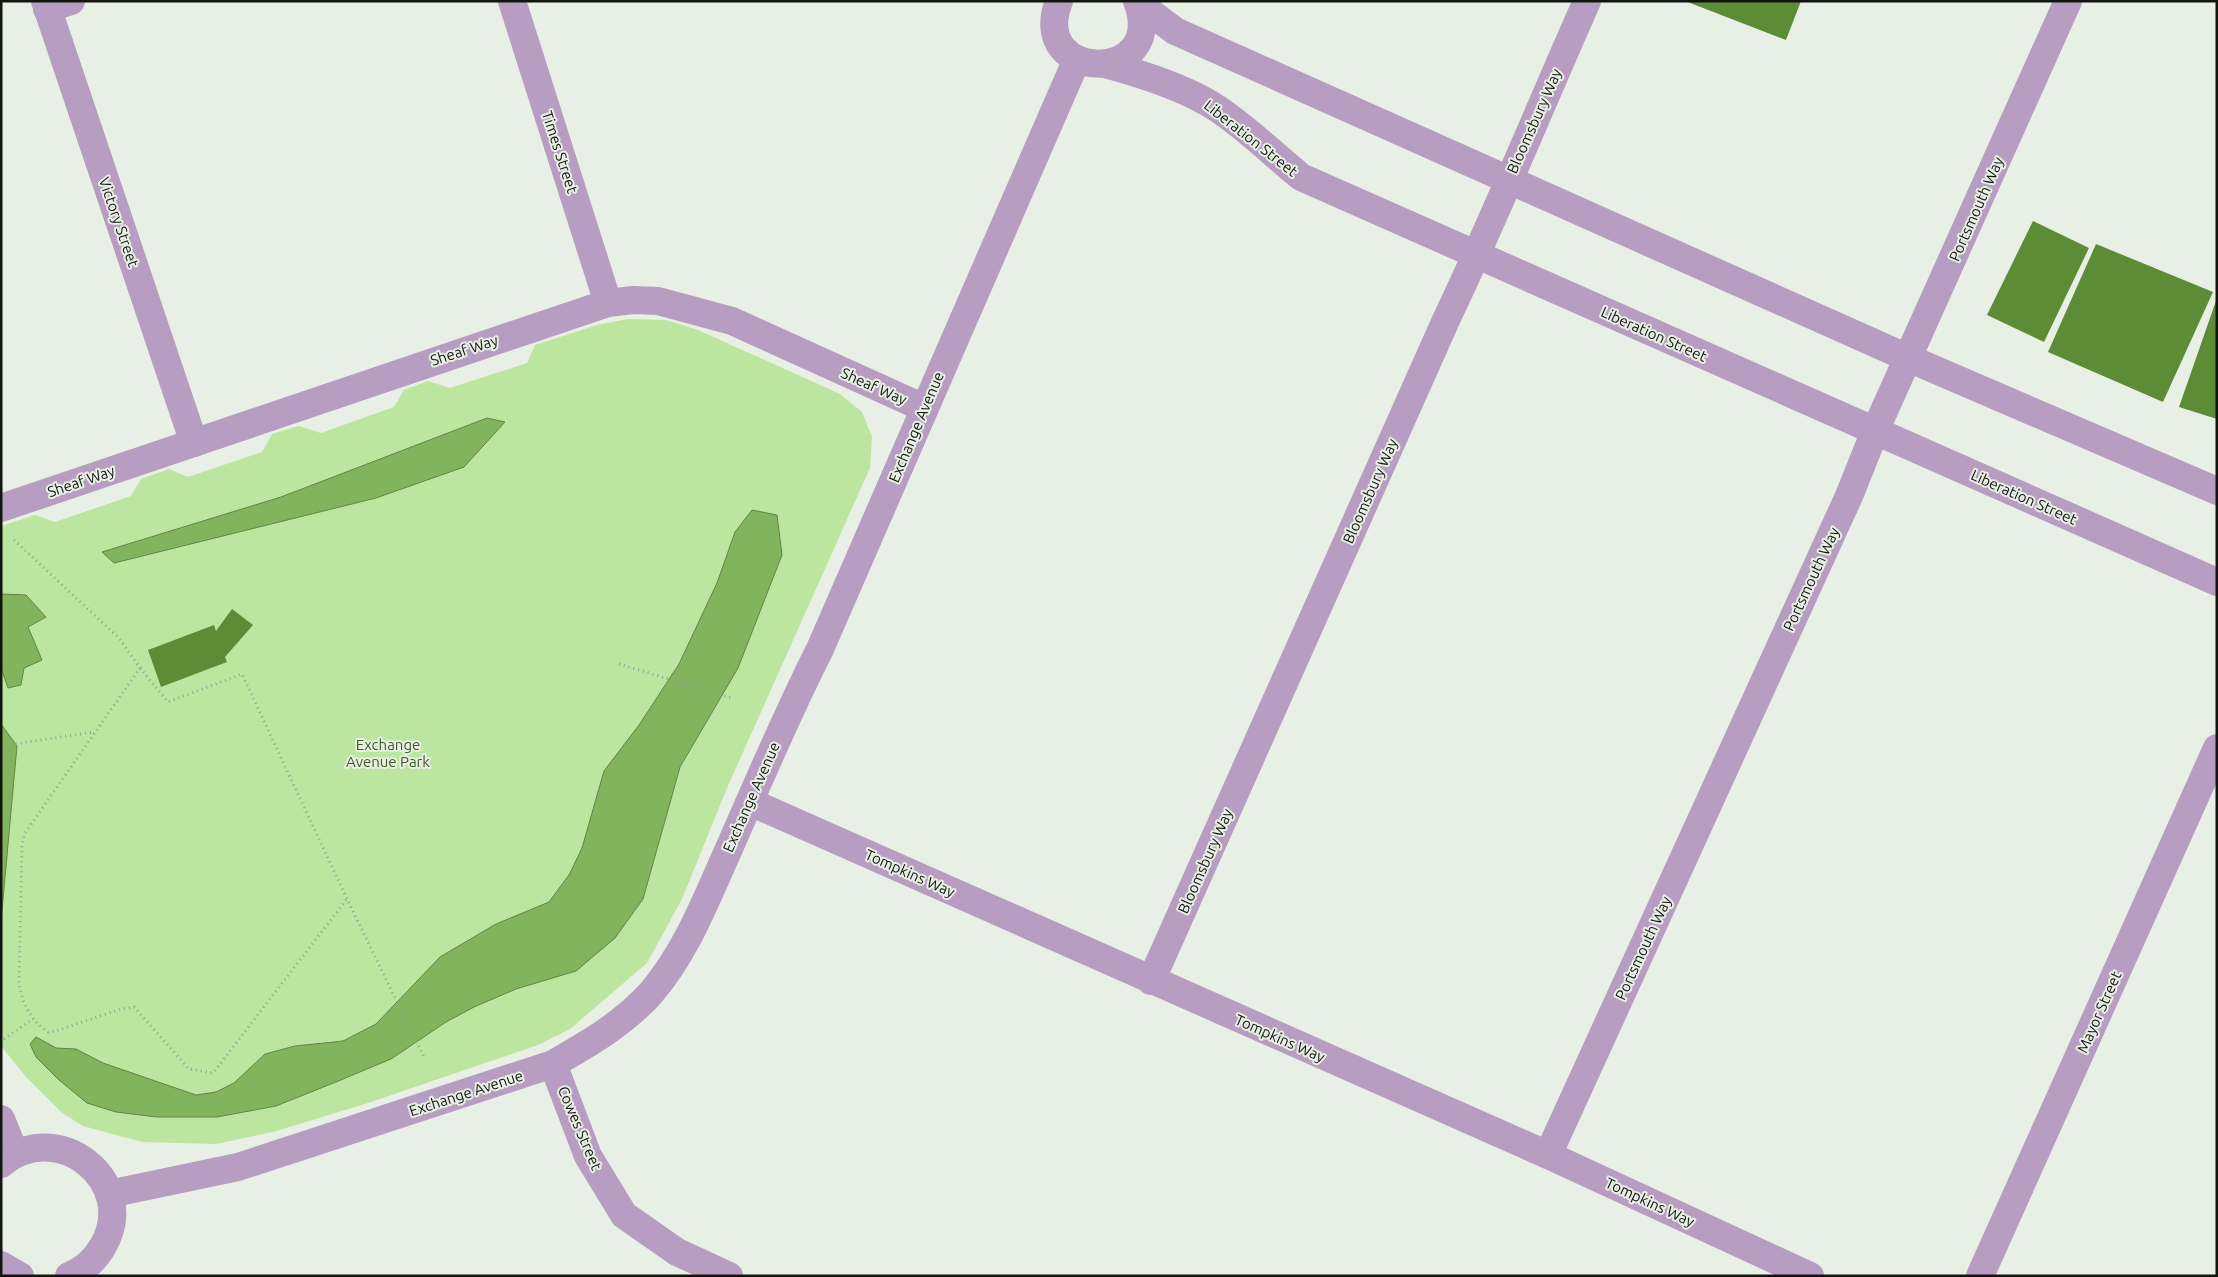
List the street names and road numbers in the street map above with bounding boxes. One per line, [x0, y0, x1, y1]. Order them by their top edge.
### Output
street label: Bloomsbury Way [1503, 66, 1565, 176]
street label: Liberation Street [1201, 96, 1301, 180]
street label: Times Street [539, 109, 581, 195]
street label: Portsmouth Way [1945, 154, 2007, 264]
street label: Victory Street [96, 175, 142, 269]
street label: Liberation Street [1599, 303, 1710, 365]
street label: Sheaf Way [428, 331, 500, 369]
street label: Sheaf Way [839, 364, 909, 408]
street label: Exchange Avenue [885, 369, 947, 485]
street label: Bloomsbury Way [1339, 436, 1401, 546]
street label: Sheaf Way [45, 462, 117, 500]
street label: Liberation Street [1969, 466, 2080, 528]
street label: Portsmouth Way [1780, 524, 1842, 634]
street label: Exchange Avenue [719, 739, 783, 855]
street label: Bloomsbury Way [1174, 806, 1236, 916]
street label: Tompkins Way [863, 846, 957, 900]
street label: Portsmouth Way [1612, 893, 1674, 1003]
street label: Mayor Street [2073, 968, 2125, 1056]
street label: Tompkins Way [1233, 1011, 1327, 1065]
street label: Exchange Avenue [407, 1067, 525, 1119]
street label: Cowes Street [555, 1083, 605, 1173]
street label: Tompkins Way [1603, 1174, 1697, 1230]

